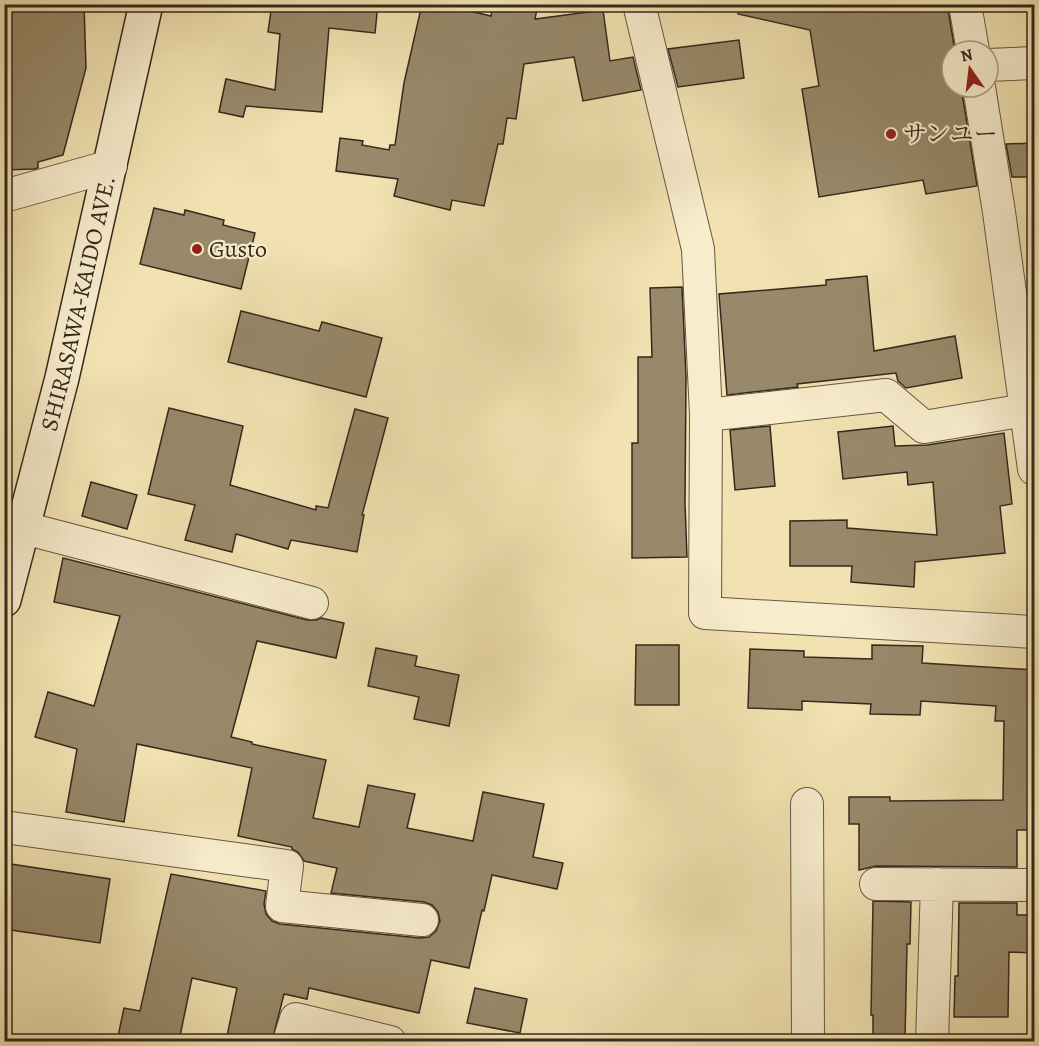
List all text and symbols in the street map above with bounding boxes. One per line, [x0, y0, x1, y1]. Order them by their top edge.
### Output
north arrow [940, 39, 1000, 99]
text: N [958, 43, 975, 67]
place label: サンユー [903, 118, 998, 150]
marker: サンユー [884, 127, 898, 141]
street label: SHIRASAWA-KAIDO AVE. [33, 172, 123, 434]
place label: Gusto [209, 233, 267, 265]
marker: Gusto [190, 242, 204, 256]

